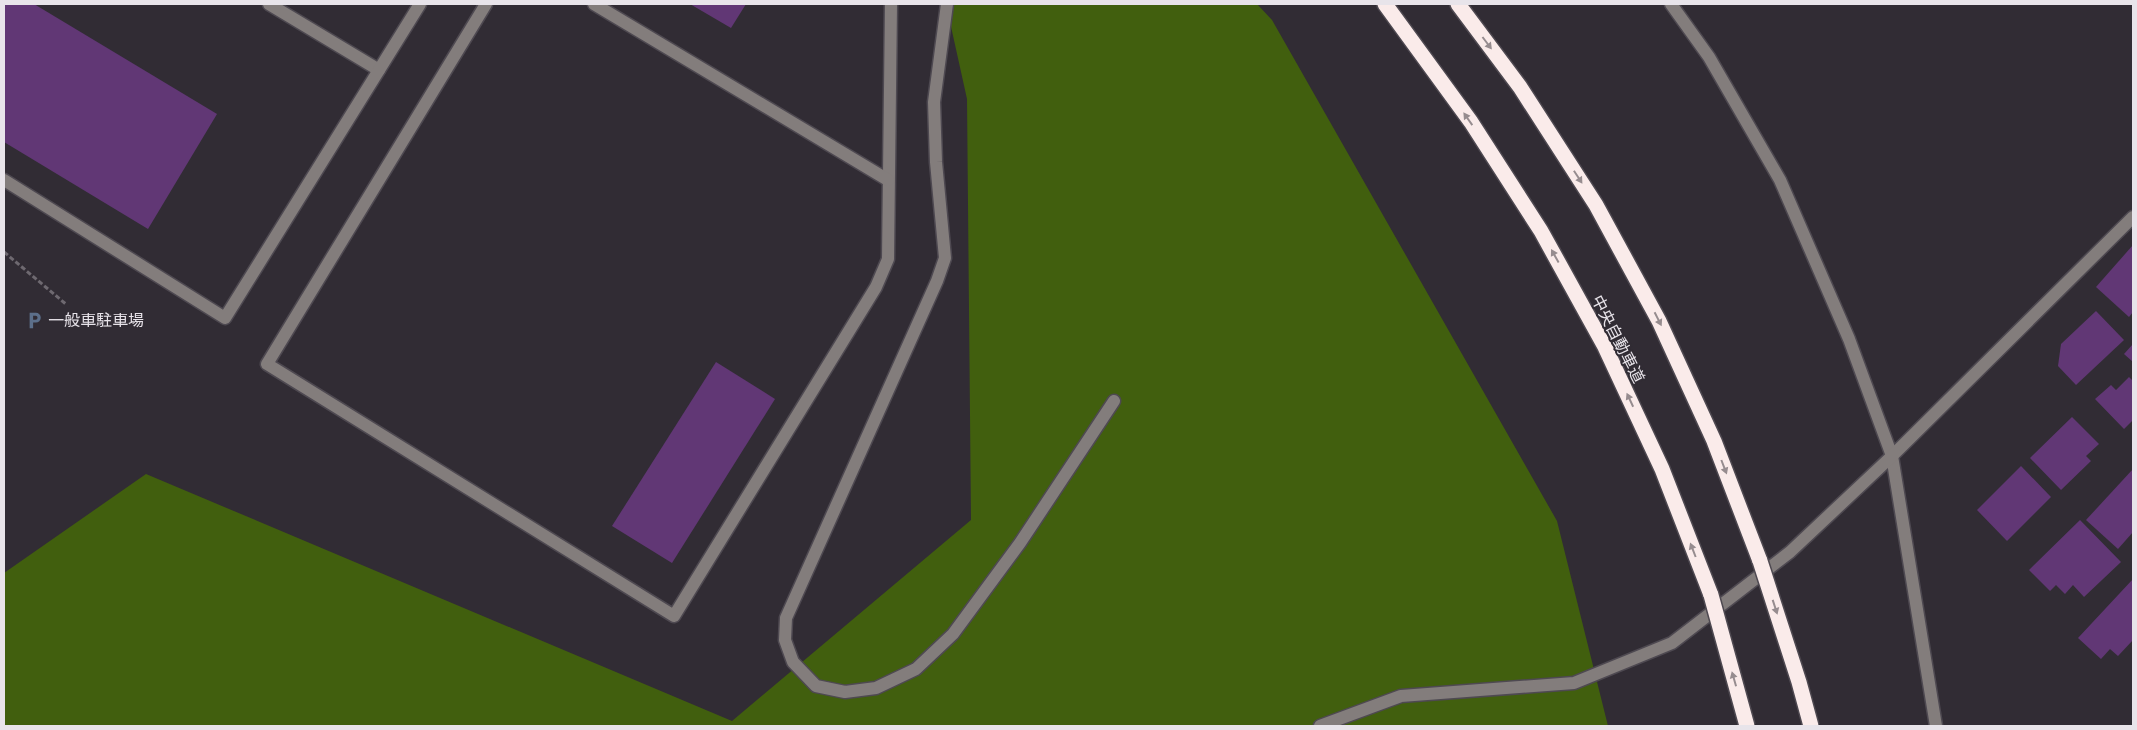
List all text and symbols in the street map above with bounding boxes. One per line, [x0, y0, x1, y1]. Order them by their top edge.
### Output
one-way arrow [1482, 36, 1492, 50]
one-way arrow [1463, 112, 1473, 126]
one-way arrow [1573, 171, 1583, 184]
one-way arrow [1551, 249, 1559, 264]
street label: 中央自動車道 [1589, 292, 1647, 386]
parking icon: 一般車駐車場 [24, 310, 44, 330]
place label: 一般車駐車場 [48, 312, 144, 329]
one-way arrow [1654, 312, 1662, 326]
one-way arrow [1626, 393, 1634, 408]
one-way arrow [1720, 460, 1728, 475]
one-way arrow [1689, 542, 1697, 557]
one-way arrow [1772, 600, 1779, 615]
one-way arrow [1730, 672, 1738, 687]

